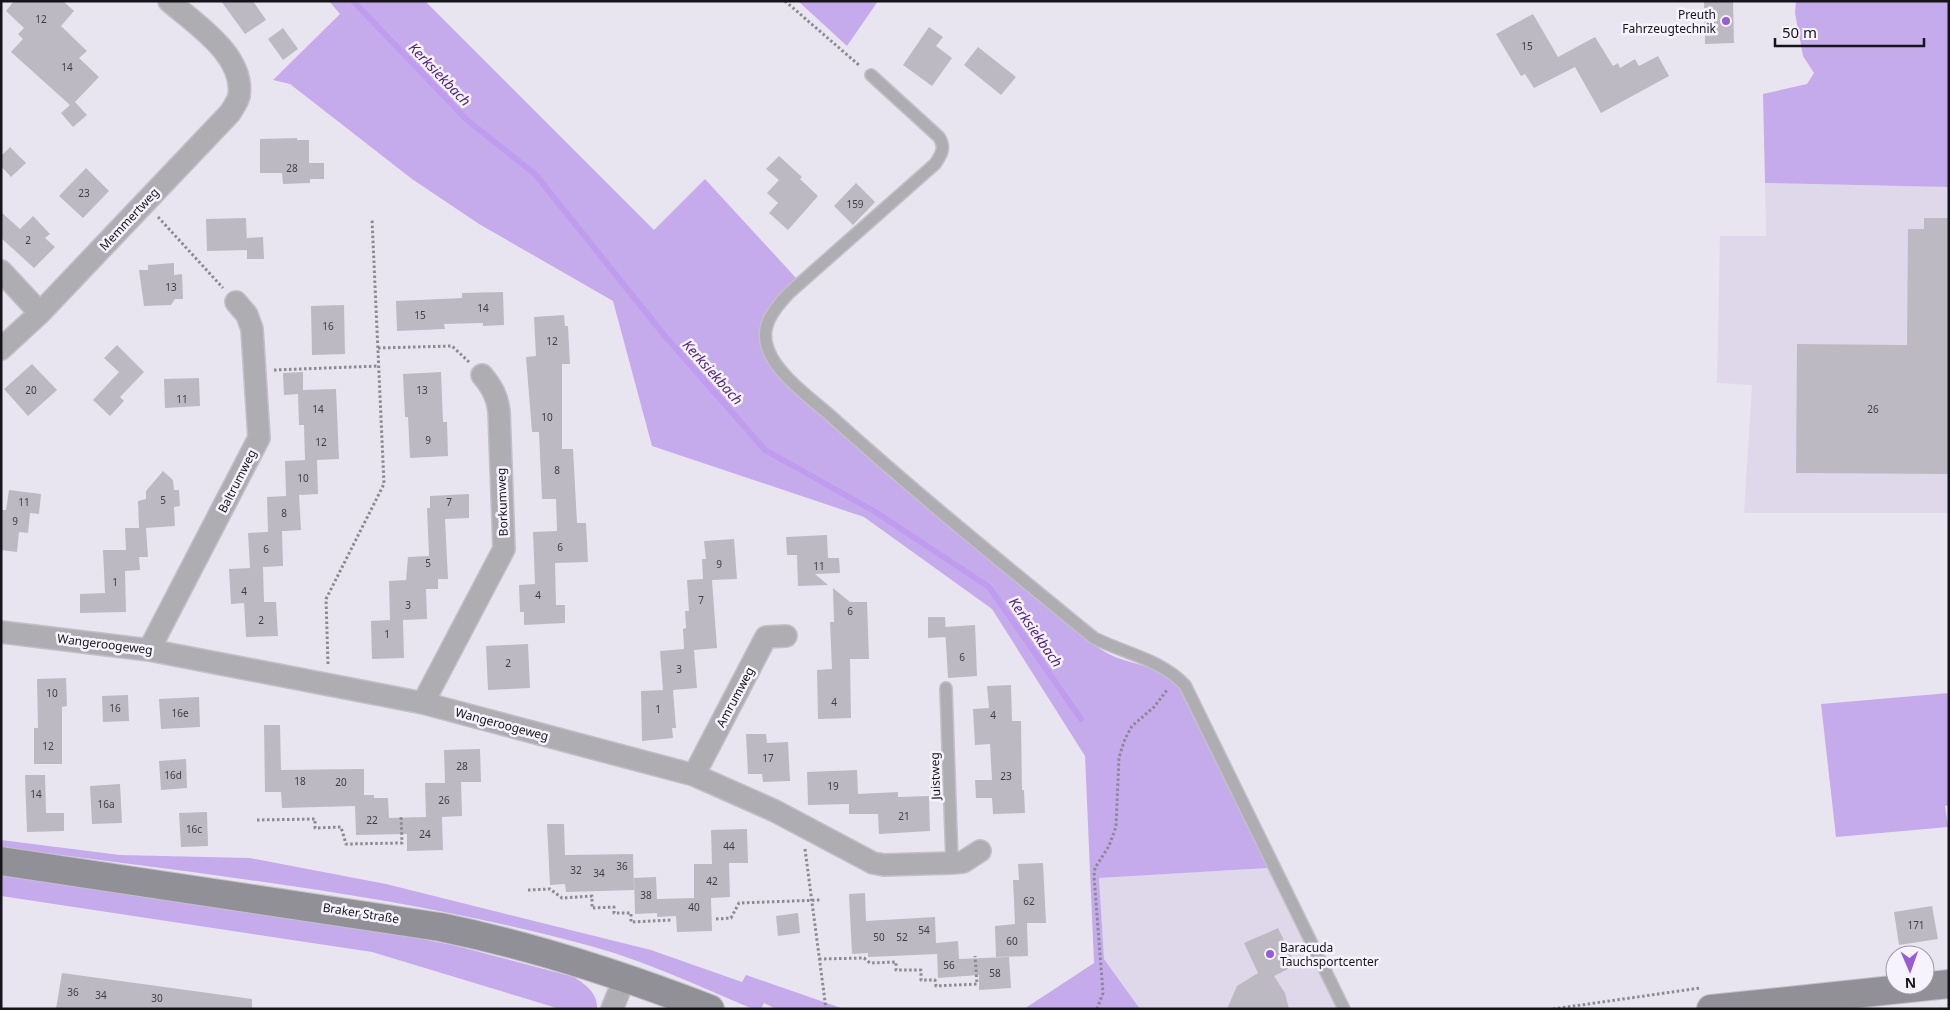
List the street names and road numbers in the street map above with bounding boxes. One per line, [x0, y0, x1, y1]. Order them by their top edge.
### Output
street label: Memmertweg [96, 184, 162, 254]
street label: Baltrumweg [214, 446, 260, 516]
street label: Borkumweg [492, 467, 512, 537]
street label: Wangeroogeweg [56, 630, 154, 658]
street label: Amrumweg [712, 664, 758, 730]
street label: Wangeroogeweg [453, 703, 551, 745]
street label: Juistweg [926, 752, 944, 801]
street label: Braker Straße [322, 899, 401, 927]

